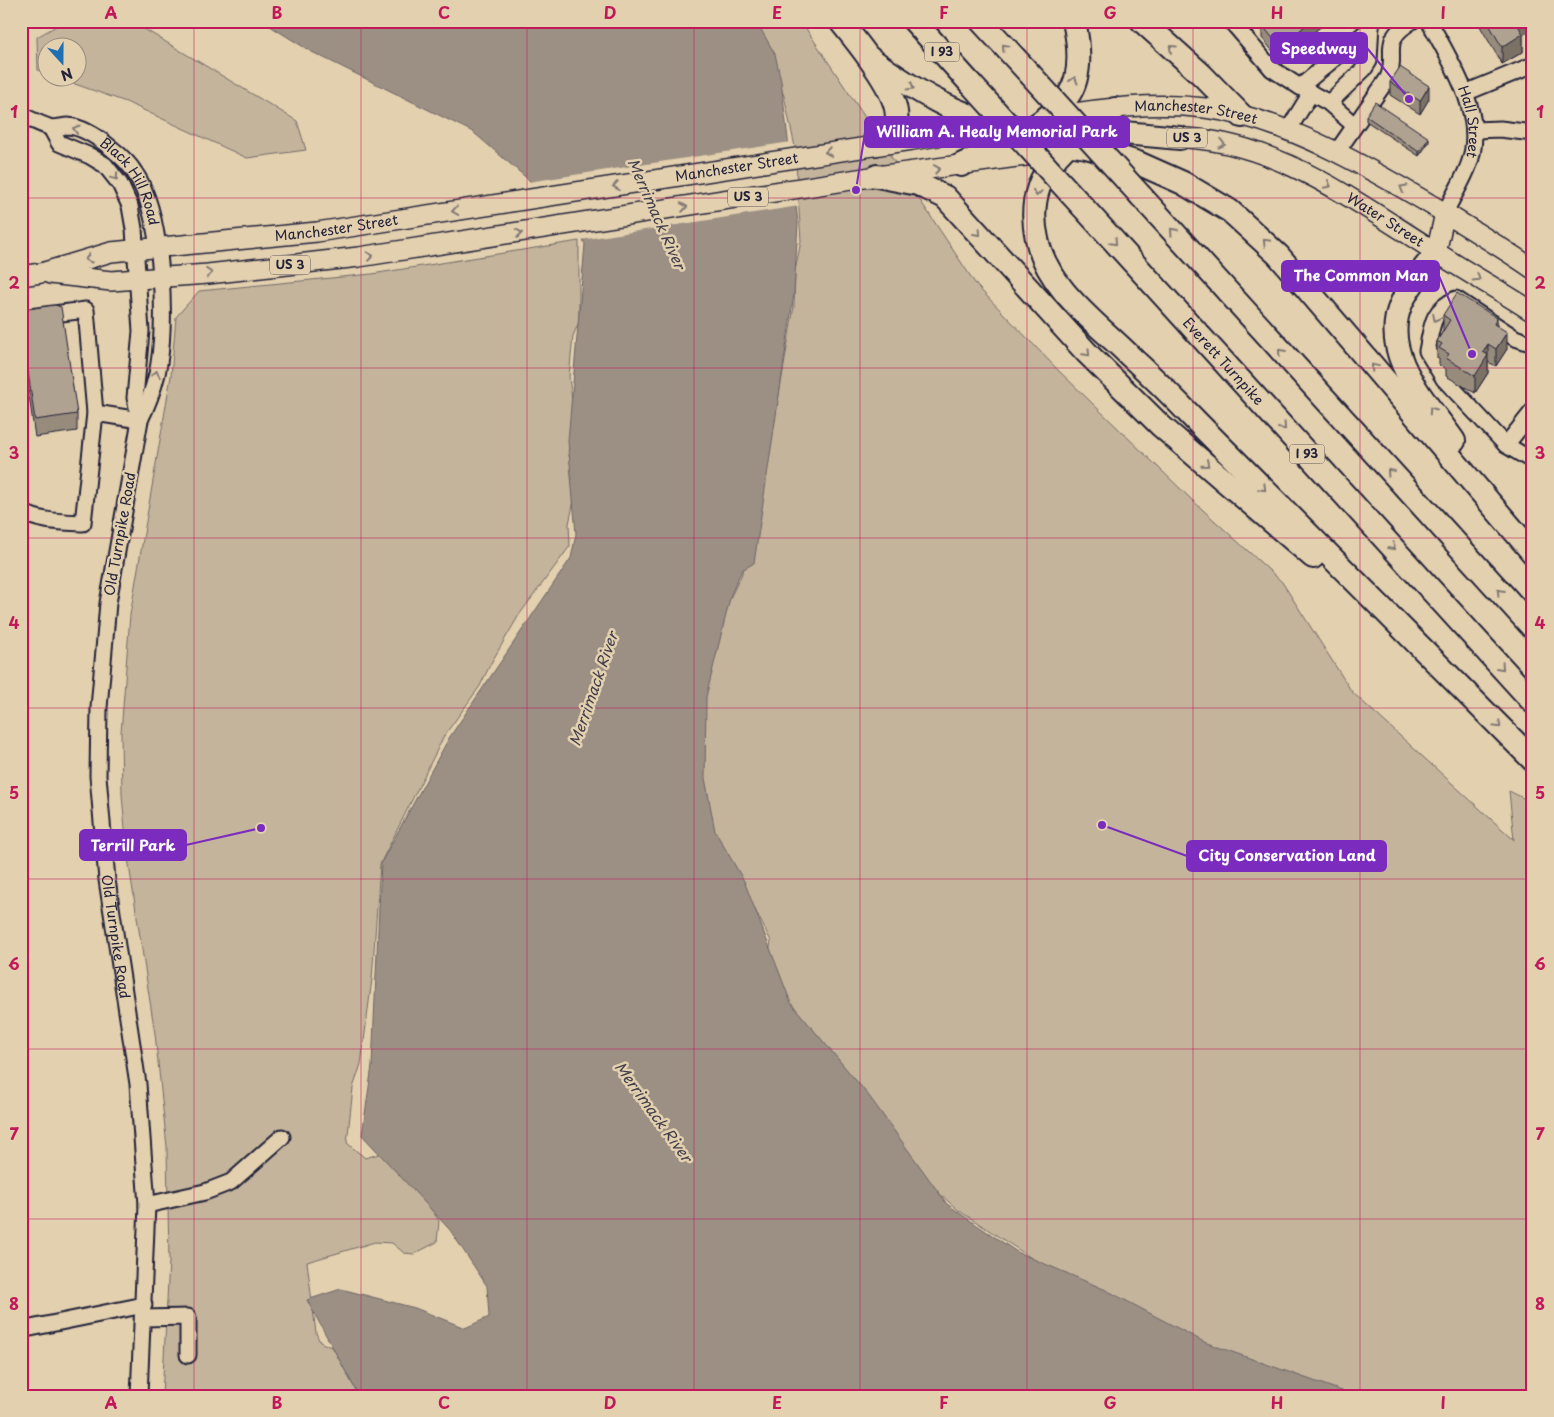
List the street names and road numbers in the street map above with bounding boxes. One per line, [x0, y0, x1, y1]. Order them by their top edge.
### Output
road number: I 93 [924, 42, 960, 62]
street label: Hall Street [1453, 82, 1485, 161]
street label: Manchester Street [1134, 95, 1261, 129]
road number: US 3 [1167, 128, 1207, 148]
street label: Black Hill Road [96, 132, 165, 227]
street label: Manchester Street [674, 147, 800, 187]
street label: Water Street [1343, 187, 1429, 252]
road number: US 3 [728, 188, 768, 206]
street label: Manchester Street [274, 209, 400, 246]
road number: US 3 [270, 256, 310, 274]
street label: Everett Turnpike [1178, 313, 1269, 410]
road number: I 93 [1290, 444, 1324, 464]
street label: Old Turnpike Road [98, 471, 141, 597]
street label: Old Turnpike Road [96, 873, 136, 1000]

